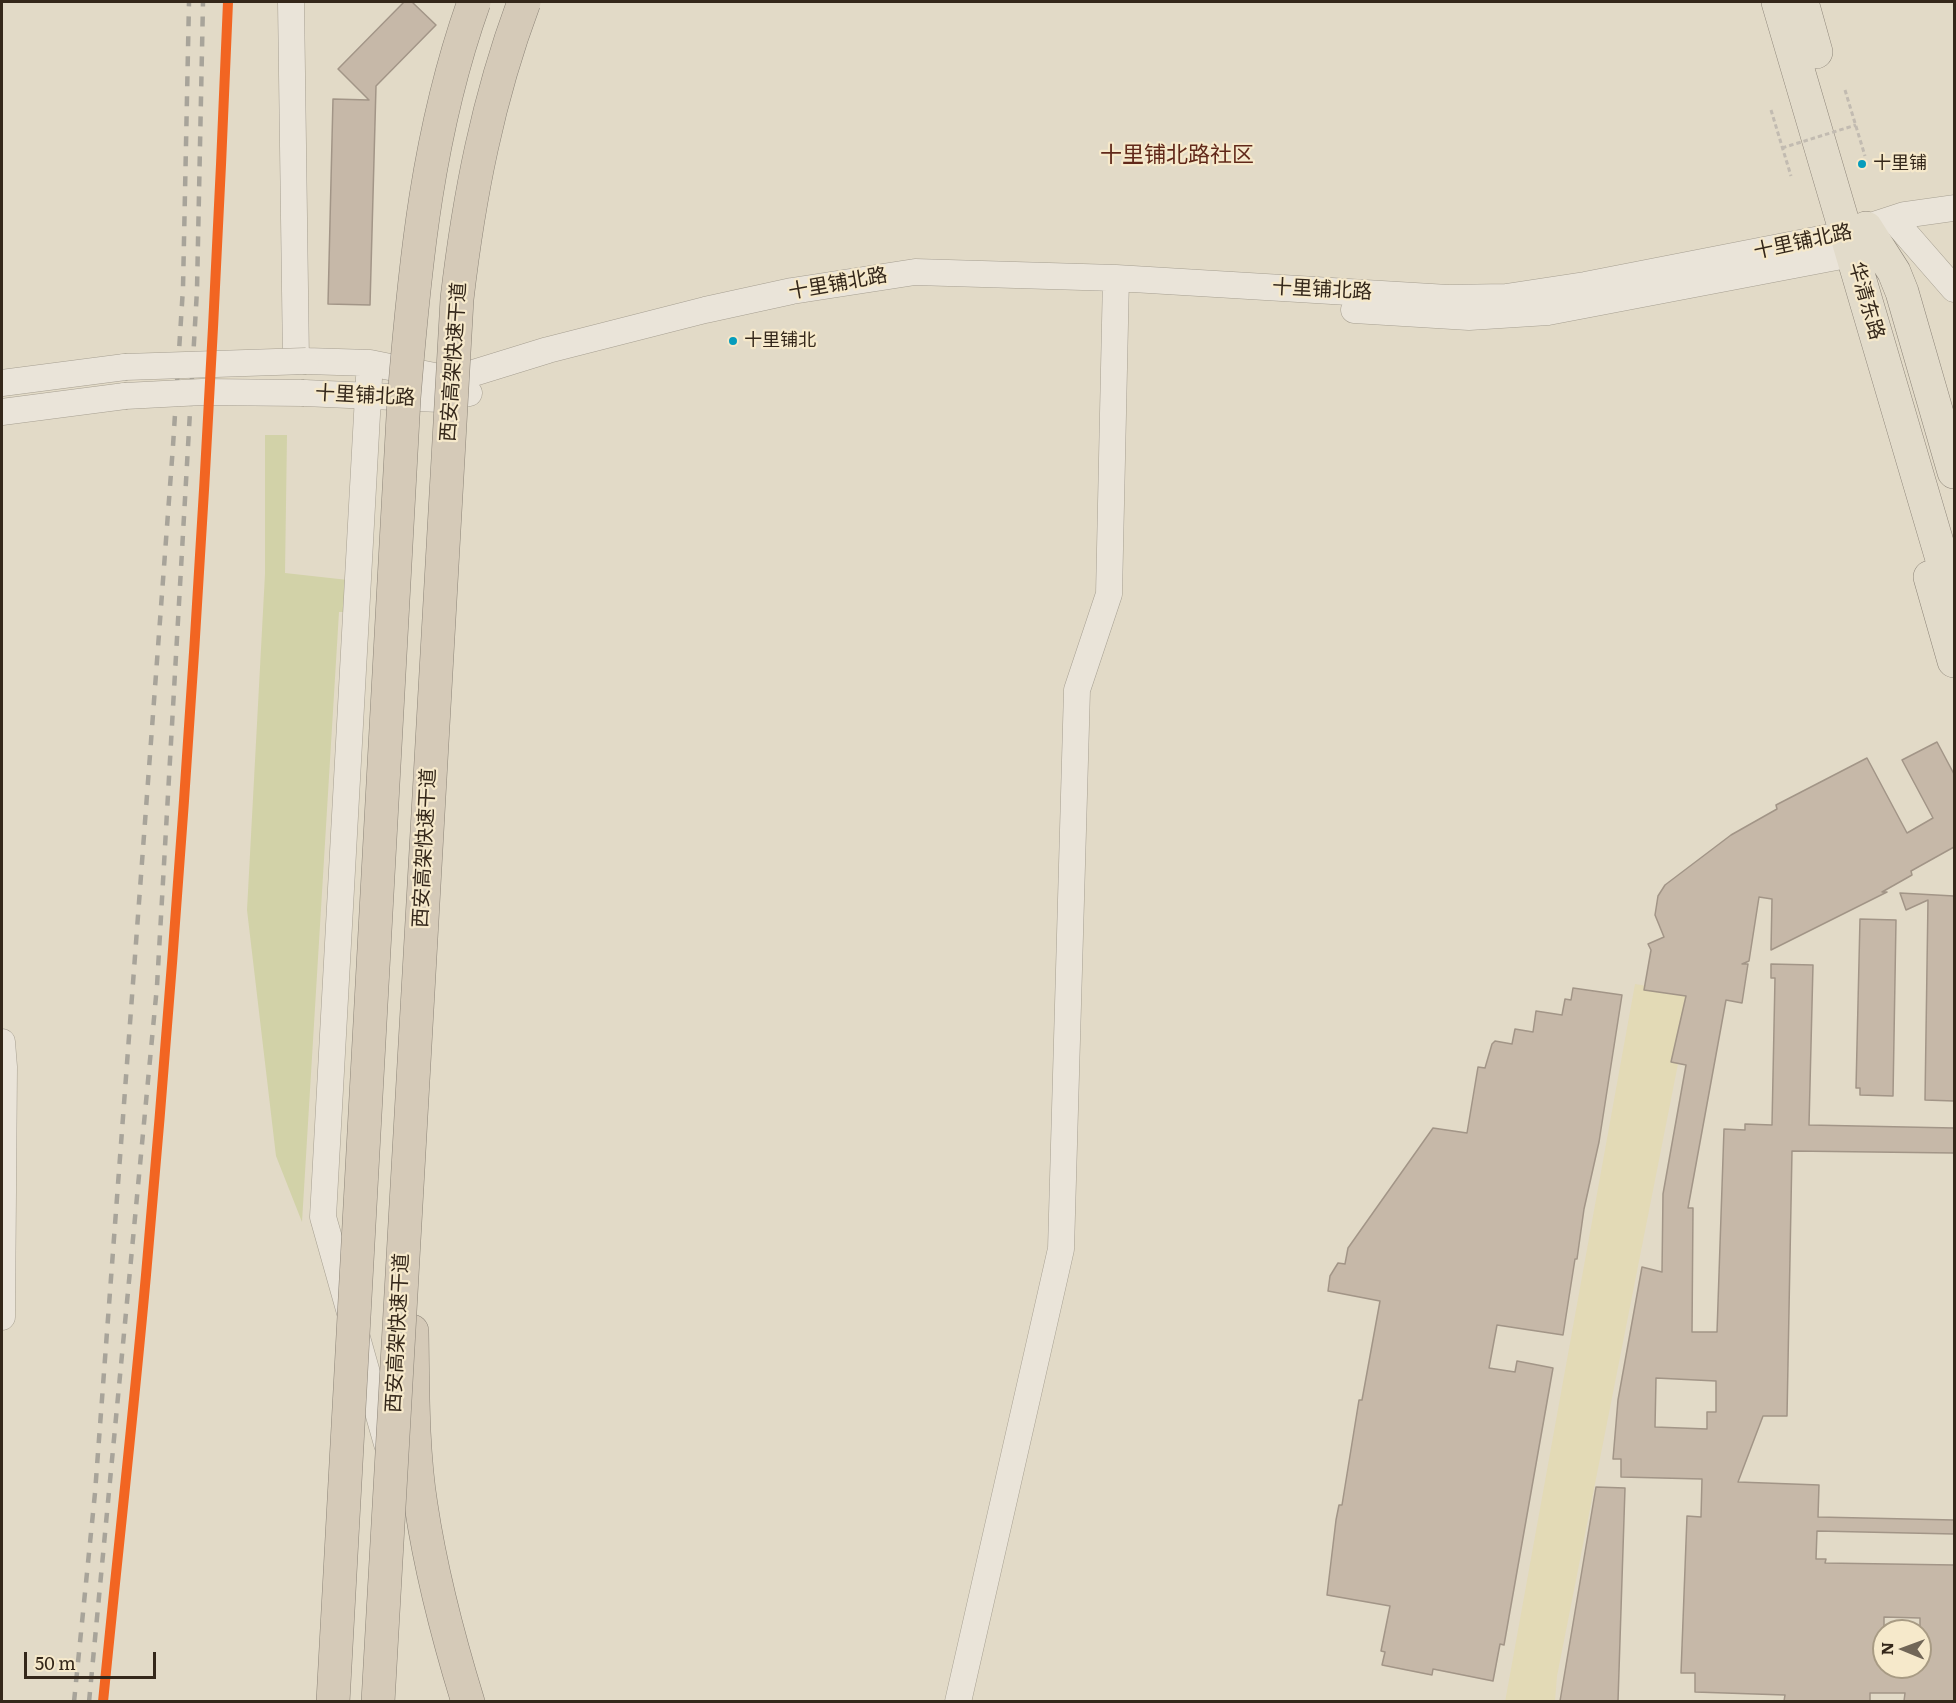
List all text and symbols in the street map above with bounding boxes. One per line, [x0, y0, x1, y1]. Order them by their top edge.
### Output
district label: 十里铺北路社区 [1100, 143, 1254, 169]
place label: 十里铺 [1873, 153, 1927, 175]
marker: 十里铺 [1856, 158, 1868, 170]
street label: 十里铺北路 [1752, 220, 1854, 264]
street label: 华清东路 [1843, 259, 1889, 343]
street label: 十里铺北路 [787, 263, 889, 305]
street label: 十里铺北路 [1271, 275, 1373, 305]
street label: 西安高架快速干道 [436, 281, 472, 443]
place label: 十里铺北 [744, 330, 816, 352]
marker: 十里铺北 [727, 335, 739, 347]
street label: 十里铺北路 [314, 381, 416, 411]
street label: 西安高架快速干道 [409, 767, 441, 929]
street label: 西安高架快速干道 [382, 1252, 414, 1414]
north arrow [1872, 1619, 1932, 1679]
scale bar [27, 1640, 159, 1678]
text: N [1874, 1642, 1898, 1656]
text: 50 m [35, 1649, 76, 1676]

